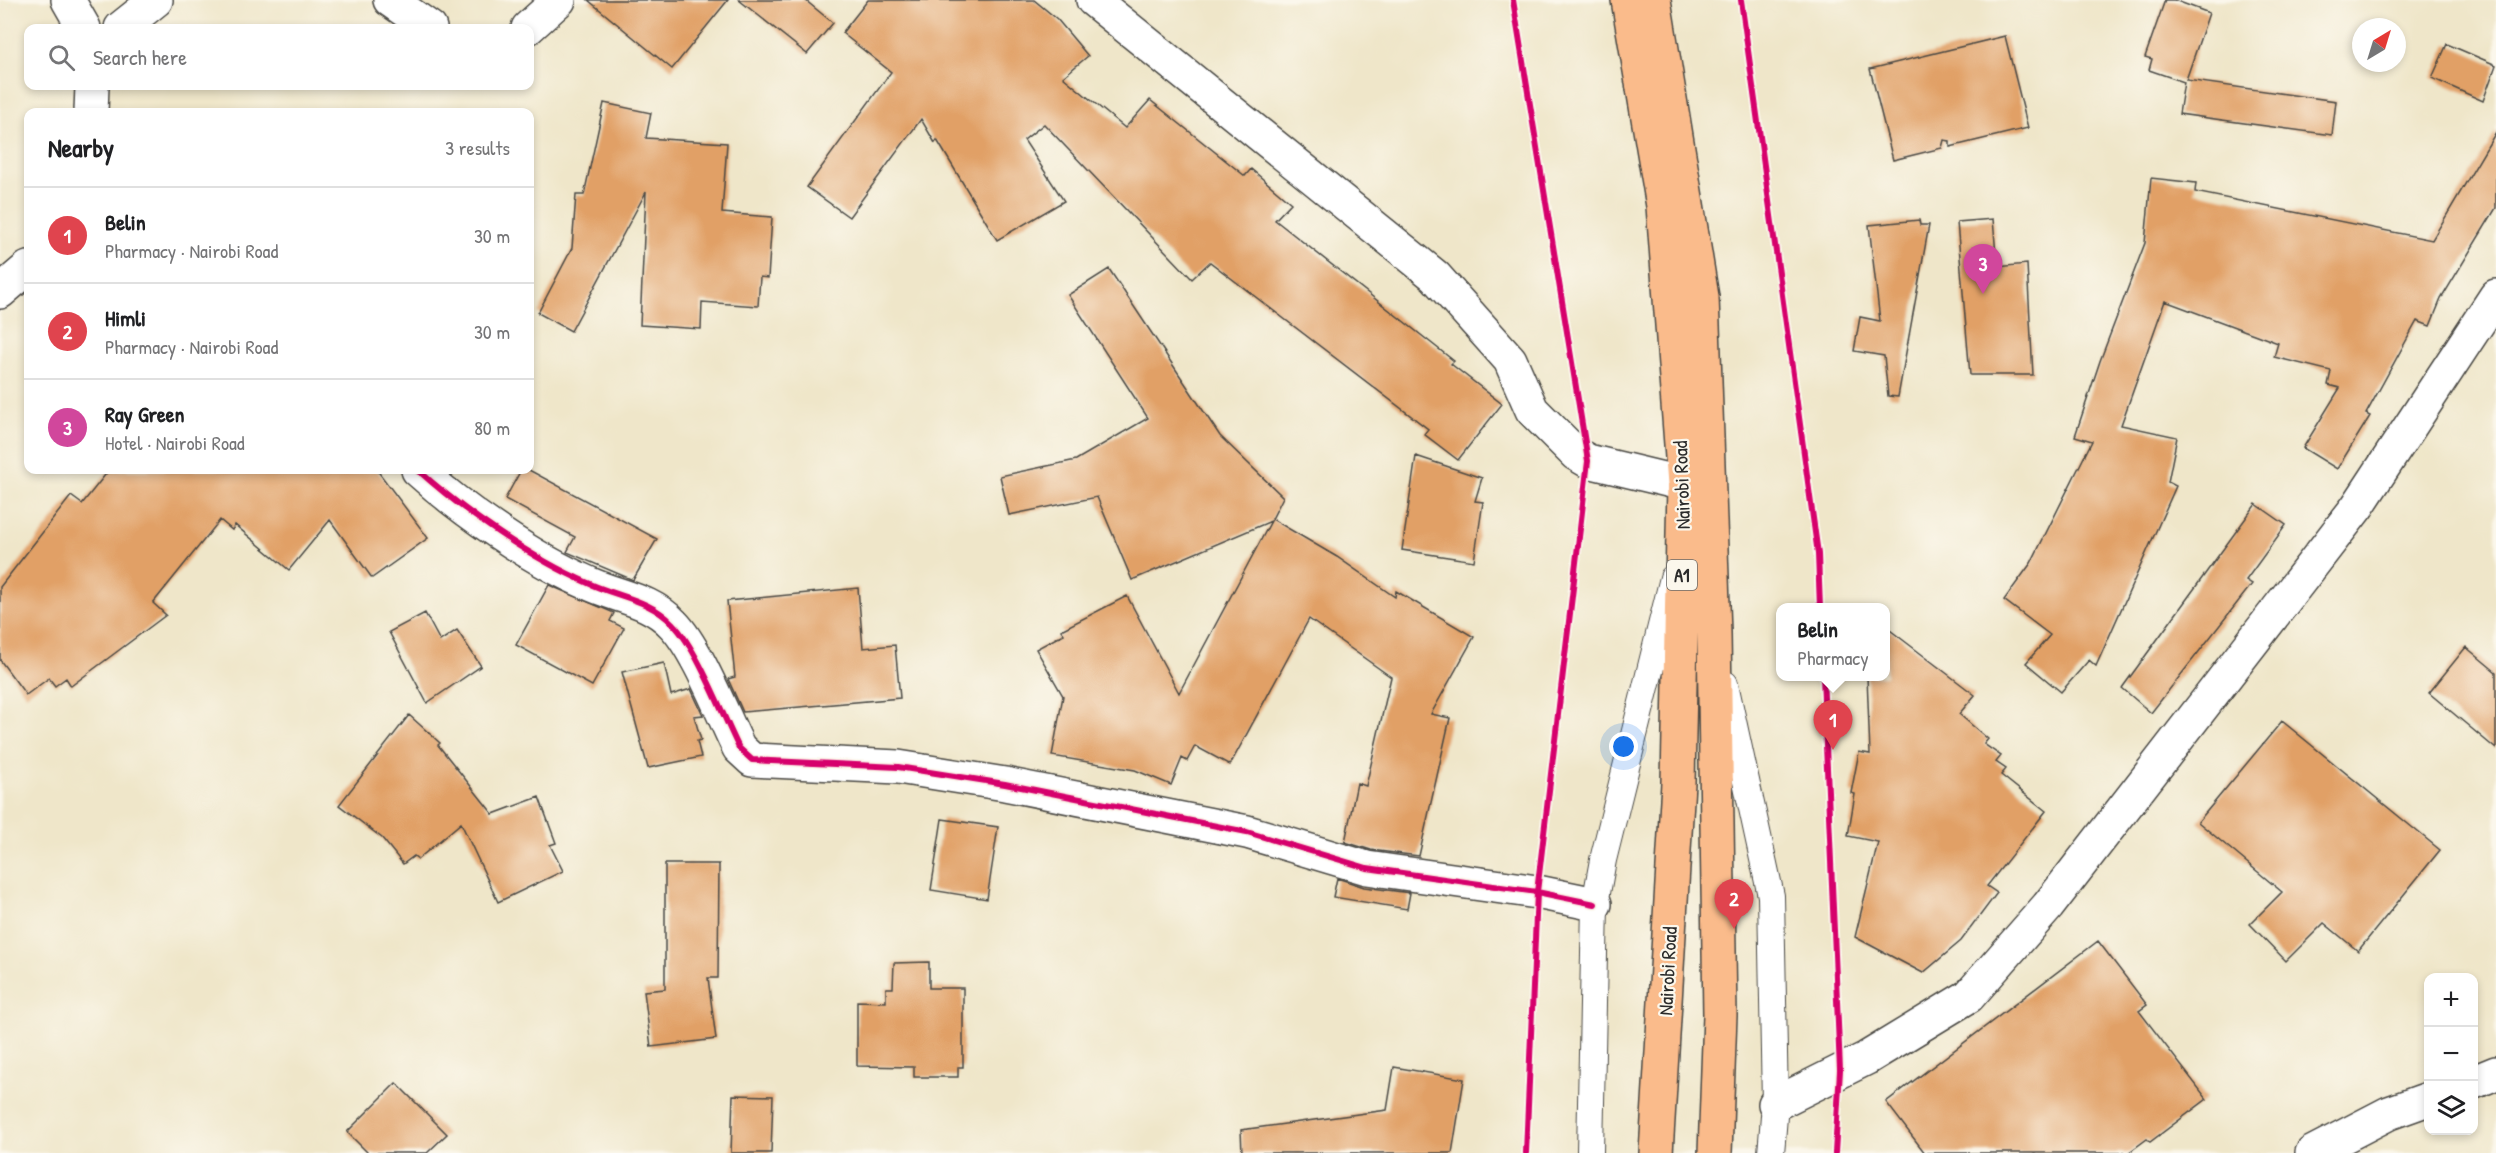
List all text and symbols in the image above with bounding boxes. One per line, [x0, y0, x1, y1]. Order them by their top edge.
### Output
north arrow [2352, 18, 2406, 72]
search box [24, 24, 534, 90]
icon: search [45, 41, 78, 74]
text: Search here [93, 42, 187, 72]
text: Nearby [48, 130, 114, 165]
text: 3 results [445, 134, 510, 161]
text: Belin [105, 207, 146, 237]
text: 1 [64, 222, 71, 249]
text: 30 m [474, 222, 510, 249]
text: Pharmacy · Nairobi Road [105, 237, 278, 264]
pin: 3 [1964, 244, 2002, 294]
text: Himli [105, 303, 146, 333]
text: 2 [63, 318, 72, 345]
text: 30 m [474, 318, 510, 345]
text: Pharmacy · Nairobi Road [105, 333, 278, 360]
text: Ray Green [105, 399, 184, 429]
text: 3 [63, 414, 72, 441]
text: 80 m [474, 414, 510, 441]
text: Hotel · Nairobi Road [105, 429, 245, 456]
street label: Nairobi Road [1666, 440, 1696, 530]
road number: A1 [1667, 560, 1697, 590]
popup [1776, 603, 1890, 681]
text: Belin [1797, 614, 1838, 644]
text: Pharmacy [1797, 644, 1869, 671]
pin: 1 [1814, 700, 1852, 750]
your location [1609, 732, 1638, 761]
pin: 2 [1714, 880, 1754, 929]
street label: Nairobi Road [1651, 926, 1683, 1016]
map controls [2424, 973, 2478, 1135]
button: + [2424, 973, 2478, 1027]
button: − [2424, 1027, 2478, 1081]
button: layers [2424, 1081, 2478, 1135]

